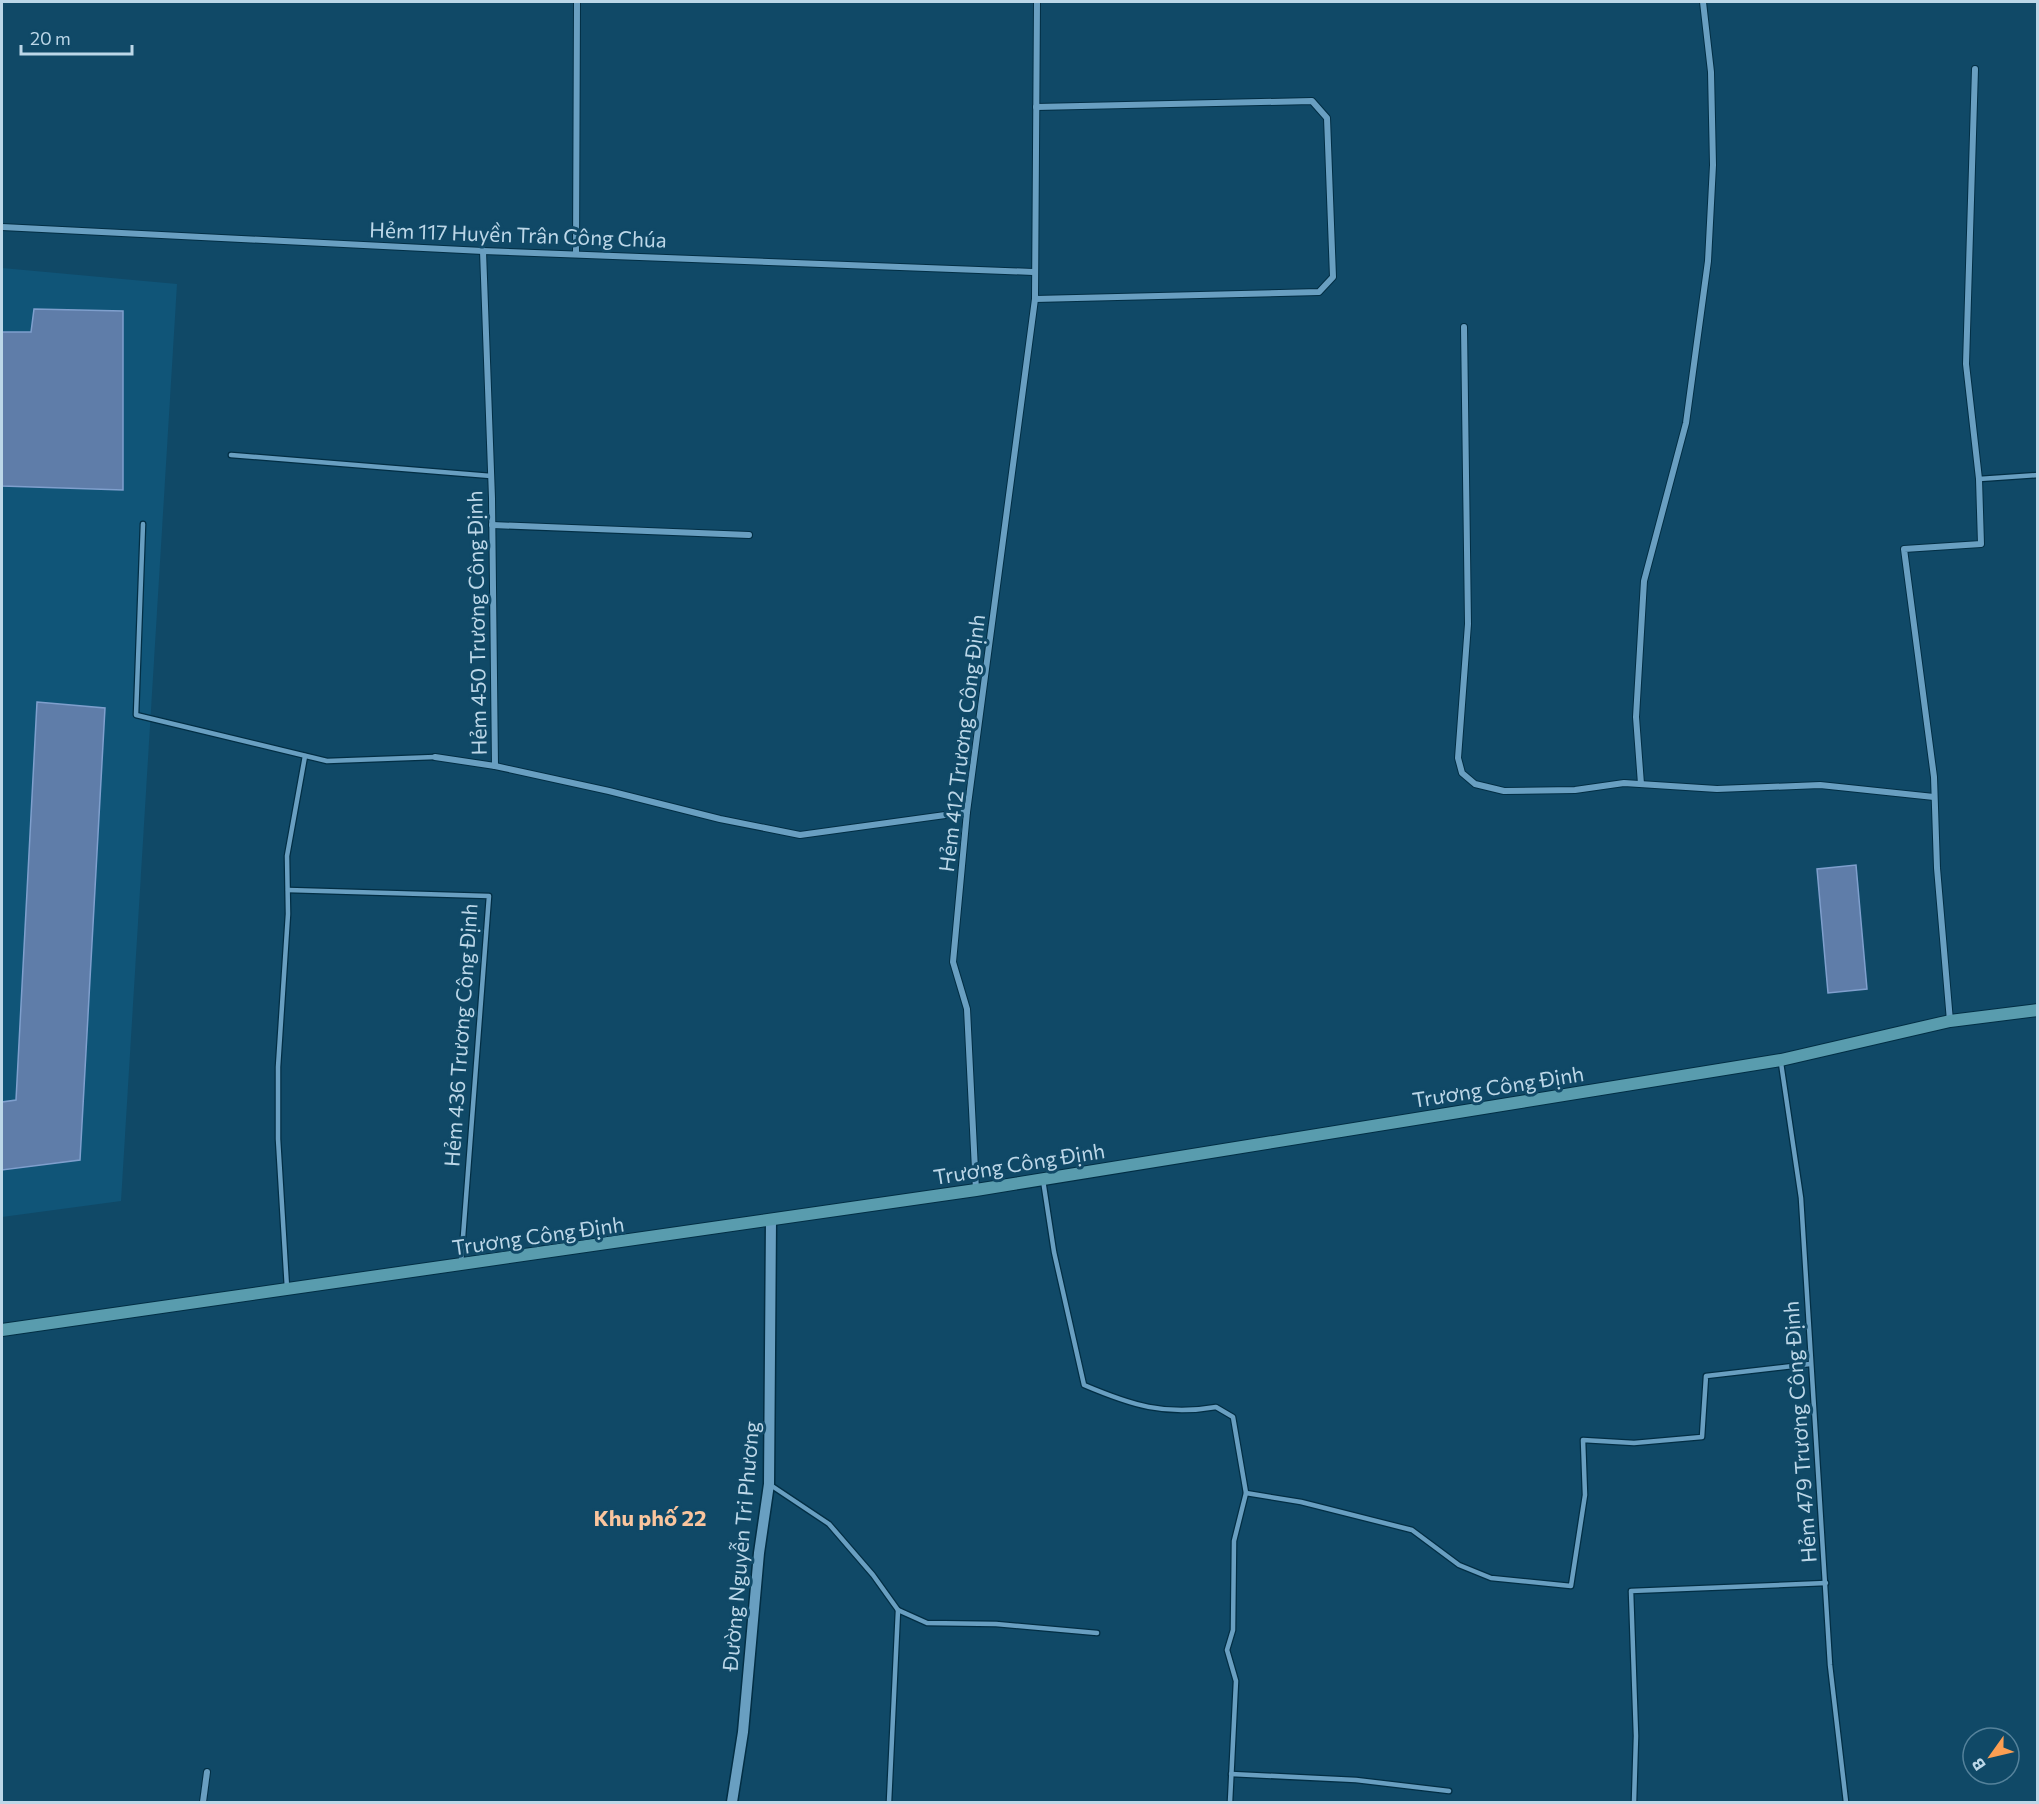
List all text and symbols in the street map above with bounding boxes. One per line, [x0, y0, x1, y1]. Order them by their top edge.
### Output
scale bar [21, 18, 132, 56]
text: 20 m [30, 27, 71, 49]
street label: Hẻm 117 Huyền Trân Công Chúa [369, 216, 667, 252]
street label: Hẻm 450 Trương Công Định [461, 490, 491, 756]
street label: Hẻm 412 Trương Công Định [933, 613, 989, 873]
street label: Hẻm 436 Trương Công Định [438, 902, 482, 1168]
street label: Trương Công Định [1410, 1060, 1586, 1112]
street label: Trương Công Định [931, 1137, 1107, 1189]
street label: Trương Công Định [450, 1211, 626, 1259]
street label: Hẻm 479 Trương Công Định [1777, 1300, 1821, 1564]
street label: Đường Nguyễn Tri Phương [716, 1420, 763, 1673]
district label: Khu phố 22 [594, 1504, 706, 1531]
north arrow [1961, 1726, 2021, 1786]
text: B [1967, 1755, 1989, 1774]

